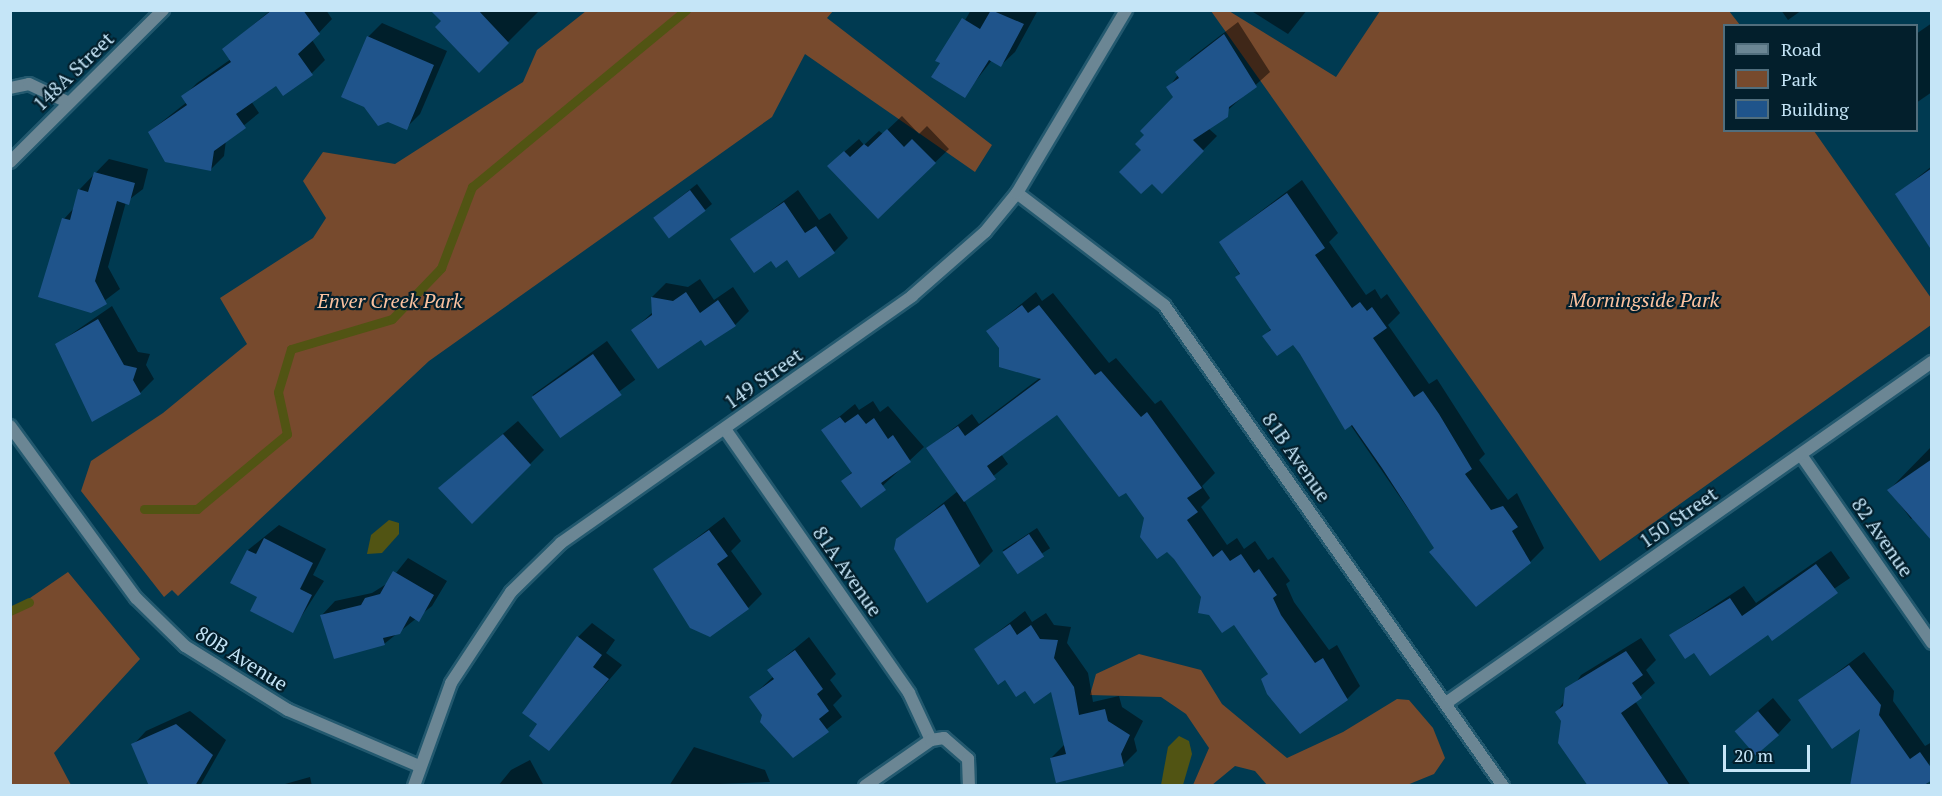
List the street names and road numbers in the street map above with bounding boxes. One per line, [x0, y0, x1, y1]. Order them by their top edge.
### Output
street label: 148A Street [27, 26, 119, 116]
street label: 149 Street [719, 342, 807, 414]
street label: 81B Avenue [1257, 408, 1337, 506]
street label: 150 Street [1634, 481, 1722, 553]
street label: 82 Avenue [1847, 493, 1919, 581]
street label: 81A Avenue [808, 521, 888, 621]
street label: 80B Avenue [192, 620, 292, 696]

